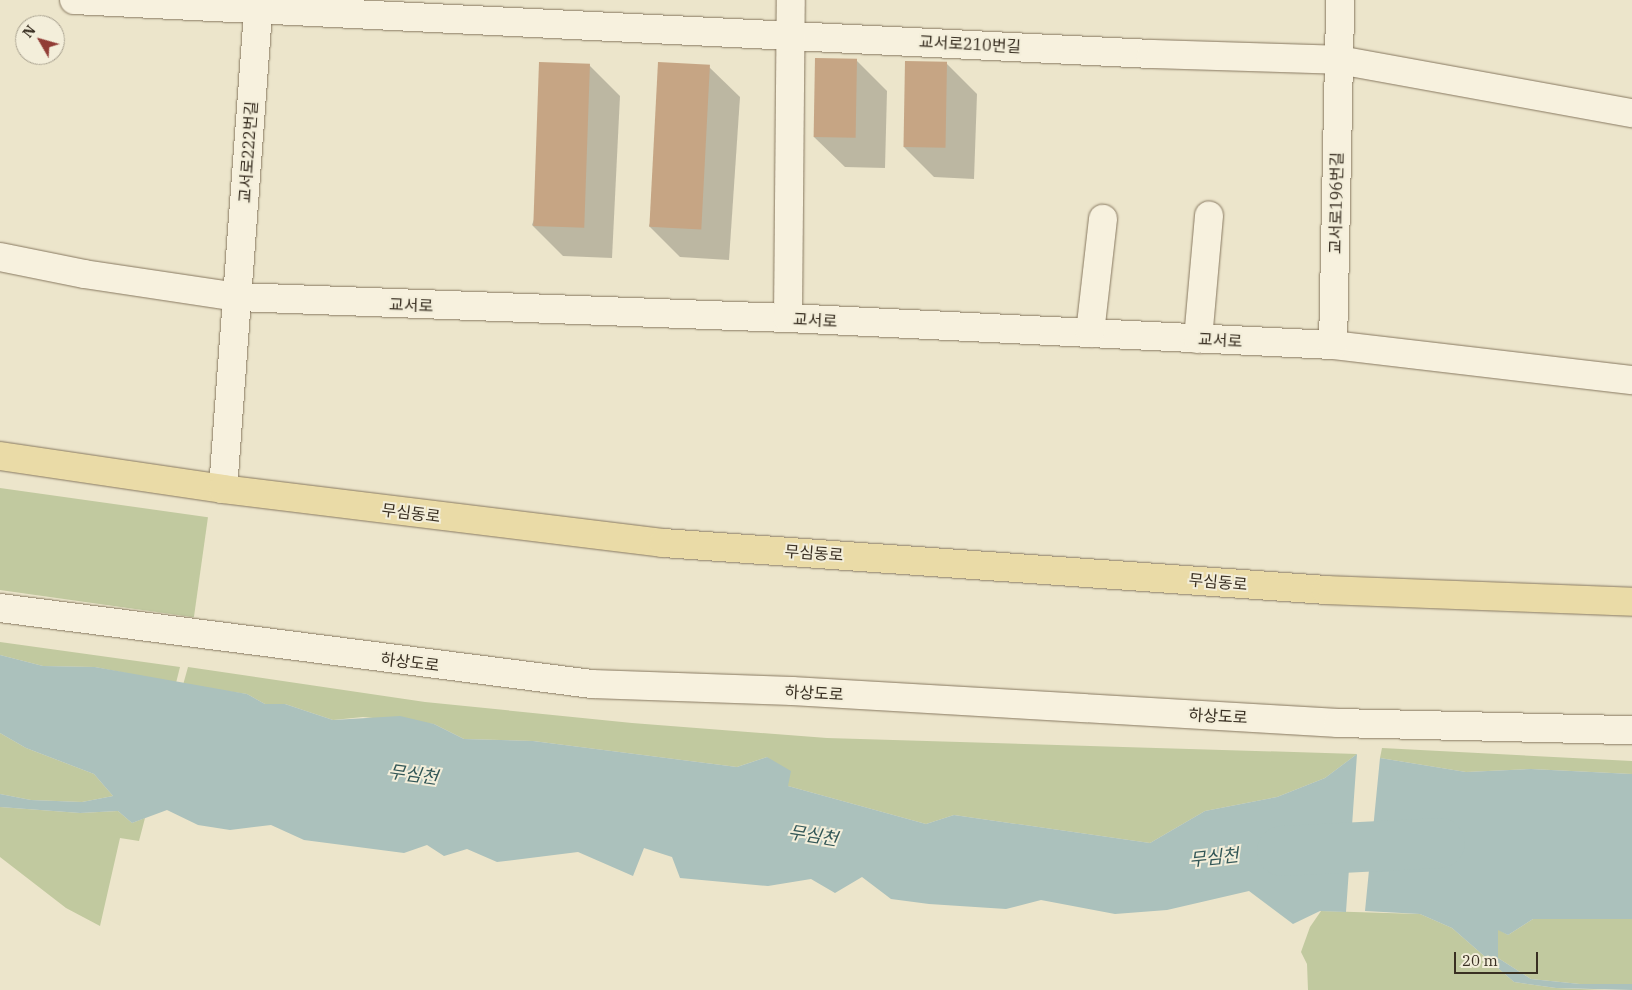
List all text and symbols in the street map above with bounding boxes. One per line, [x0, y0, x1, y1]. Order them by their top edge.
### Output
north arrow [15, 15, 65, 65]
text: N [18, 21, 39, 41]
street label: 교서로210번길 [918, 32, 1022, 56]
street label: 교서로222번길 [235, 100, 261, 204]
street label: 교서로196번길 [1326, 152, 1346, 254]
street label: 교서로 [389, 295, 433, 315]
street label: 교서로 [792, 309, 838, 331]
street label: 교서로 [1197, 329, 1243, 351]
street label: 무심동로 [381, 500, 441, 526]
street label: 무심동로 [784, 541, 844, 565]
street label: 무심동로 [1188, 570, 1248, 594]
street label: 하상도로 [380, 649, 440, 675]
street label: 하상도로 [784, 682, 844, 704]
street label: 하상도로 [1188, 705, 1248, 727]
water label: 무심천 [387, 761, 439, 789]
water label: 무심천 [787, 821, 839, 851]
water label: 무심천 [1188, 845, 1240, 871]
scale bar [1457, 942, 1541, 974]
text: 20 m [1462, 951, 1498, 970]

